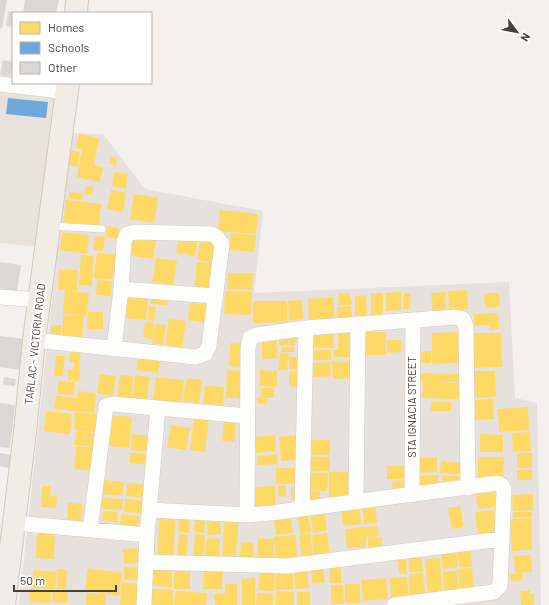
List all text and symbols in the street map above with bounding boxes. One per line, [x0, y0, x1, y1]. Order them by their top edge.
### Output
legend [12, 12, 152, 84]
north arrow [497, 12, 537, 52]
text: Homes [48, 20, 85, 34]
text: N [518, 31, 533, 44]
text: Schools [48, 40, 89, 54]
text: Other [48, 60, 78, 74]
street label: TARLAC - VICTORIA ROAD [22, 283, 47, 405]
street label: STA IGNACIA STREET [405, 356, 418, 458]
scale bar [14, 567, 116, 593]
text: 50 m [20, 573, 45, 587]

